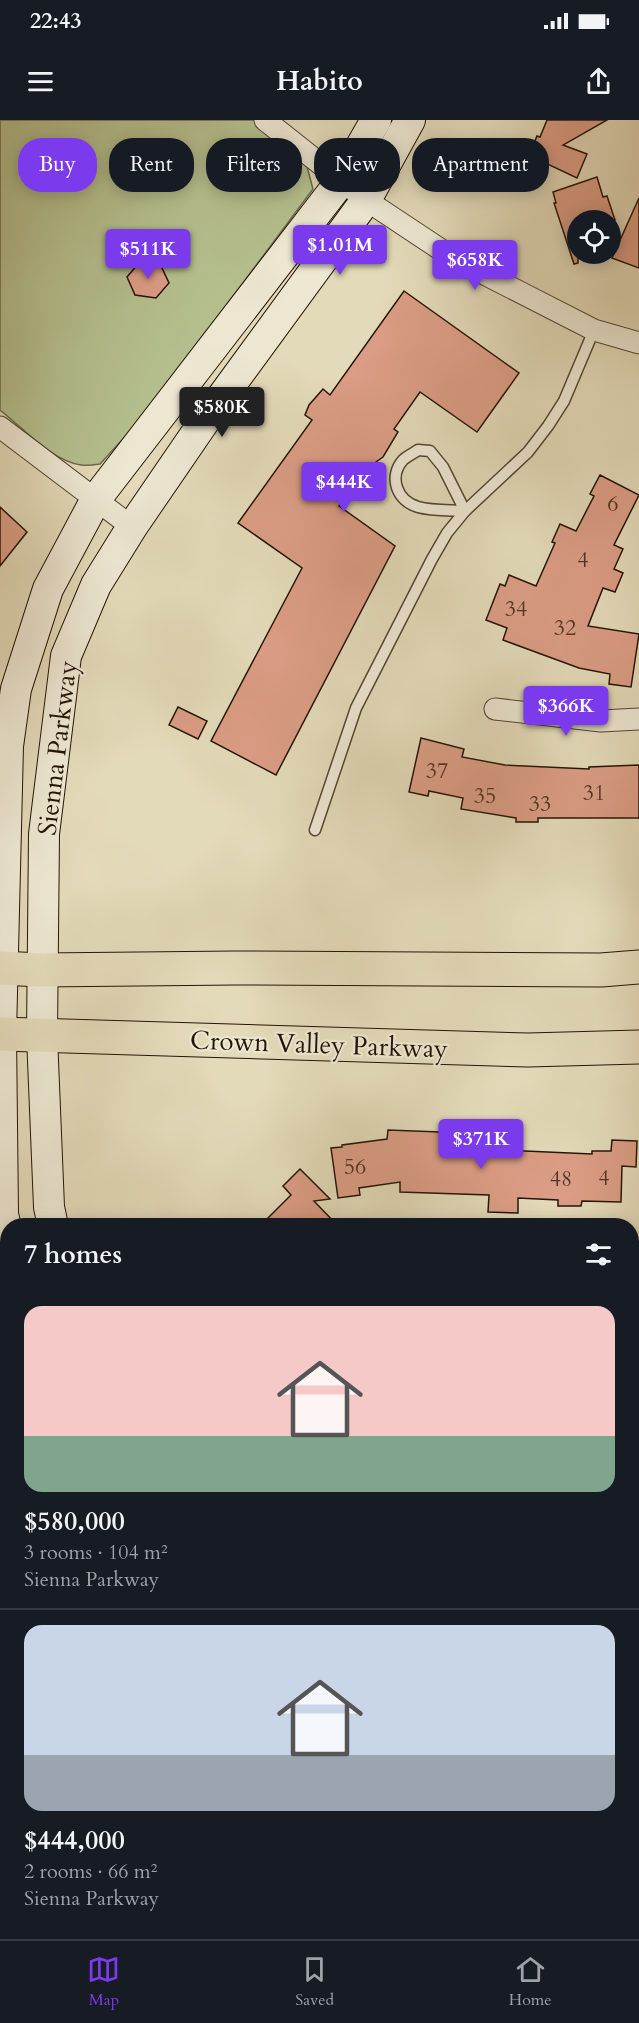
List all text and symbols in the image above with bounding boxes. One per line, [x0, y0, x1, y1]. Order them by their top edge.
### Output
text: 22:43 [30, 6, 81, 36]
text: Habito [276, 63, 363, 100]
icon: menu [24, 65, 57, 98]
icon: share [582, 65, 615, 98]
chip: Buy [18, 138, 97, 192]
chip: Rent [109, 138, 194, 192]
chip: Filters [206, 138, 302, 192]
chip: New [314, 138, 400, 192]
chip: Apartment [412, 138, 549, 192]
map controls [567, 210, 621, 264]
button: locate [567, 210, 621, 264]
pin: $1.01M [291, 225, 389, 276]
pin: $511K [106, 229, 190, 280]
text: $1.01M [307, 231, 373, 258]
text: $511K [119, 235, 177, 262]
pin: $658K [433, 240, 517, 291]
text: $658K [446, 246, 504, 273]
pin: $580K [180, 387, 264, 438]
text: $580K [193, 393, 251, 420]
pin: $444K [302, 462, 386, 513]
text: $444K [315, 468, 373, 495]
house number: 6 [607, 489, 619, 519]
house number: 4 [577, 545, 589, 575]
house number: 34 [505, 594, 527, 624]
house number: 32 [554, 613, 576, 643]
street label: Sienna Parkway [29, 658, 86, 837]
pin: $366K [524, 686, 608, 737]
text: $366K [537, 692, 595, 719]
house number: 37 [426, 756, 448, 786]
house number: 31 [583, 778, 605, 808]
house number: 35 [474, 781, 496, 811]
house number: 33 [529, 789, 551, 819]
street label: Crown Valley Parkway [189, 1023, 449, 1066]
pin: $371K [439, 1119, 523, 1170]
text: $371K [452, 1125, 510, 1152]
house number: 56 [344, 1152, 366, 1182]
house number: 4 [598, 1163, 610, 1193]
house number: 48 [550, 1164, 572, 1194]
text: 7 homes [24, 1237, 122, 1272]
icon: filters [582, 1238, 615, 1271]
icon: home [266, 1345, 374, 1453]
text: $580,000 [24, 1504, 125, 1539]
text: 3 rooms · 104 m² [24, 1539, 168, 1566]
text: Sienna Parkway [24, 1566, 159, 1593]
icon: home [266, 1664, 374, 1772]
text: $444,000 [24, 1823, 125, 1858]
text: 2 rooms · 66 m² [24, 1858, 157, 1885]
text: Sienna Parkway [24, 1885, 159, 1912]
tab: Map [87, 1953, 120, 2011]
tab: Saved [295, 1953, 334, 2011]
tab: Home [509, 1953, 552, 2011]

